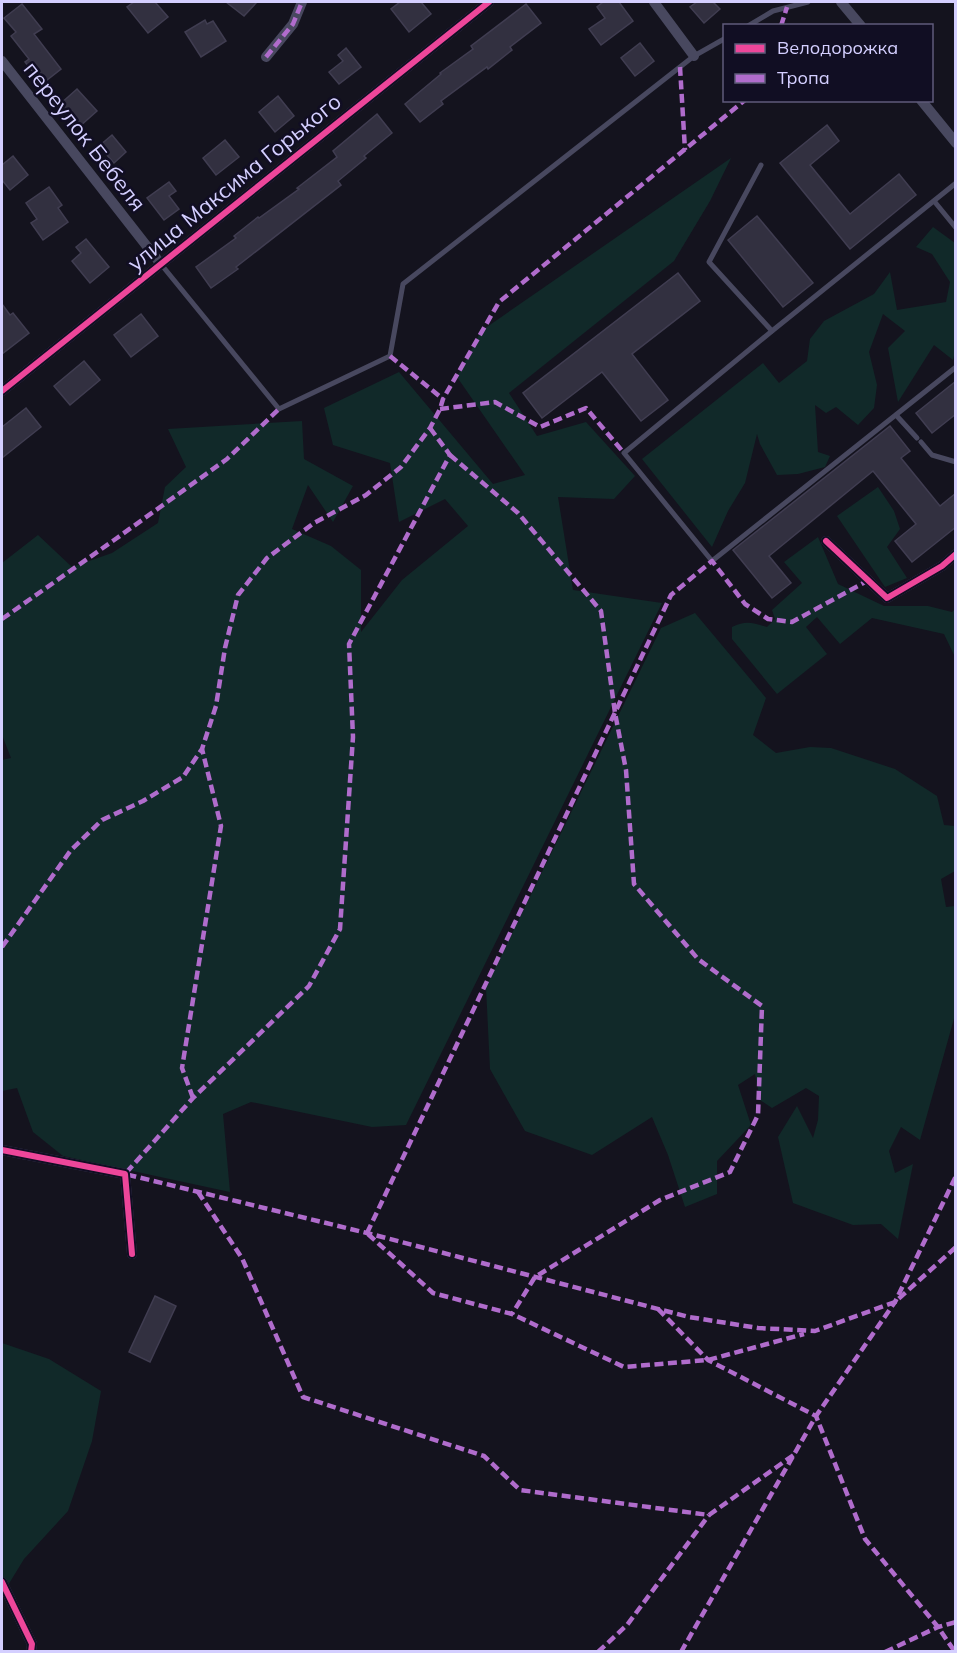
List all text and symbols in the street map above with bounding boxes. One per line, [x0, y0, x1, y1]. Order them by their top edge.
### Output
legend [723, 24, 933, 102]
text: Велодорожка [777, 36, 898, 59]
street label: переулок Бебеля [18, 56, 152, 216]
text: Тропа [777, 66, 830, 89]
street label: улица Максима Горького [121, 87, 347, 277]

